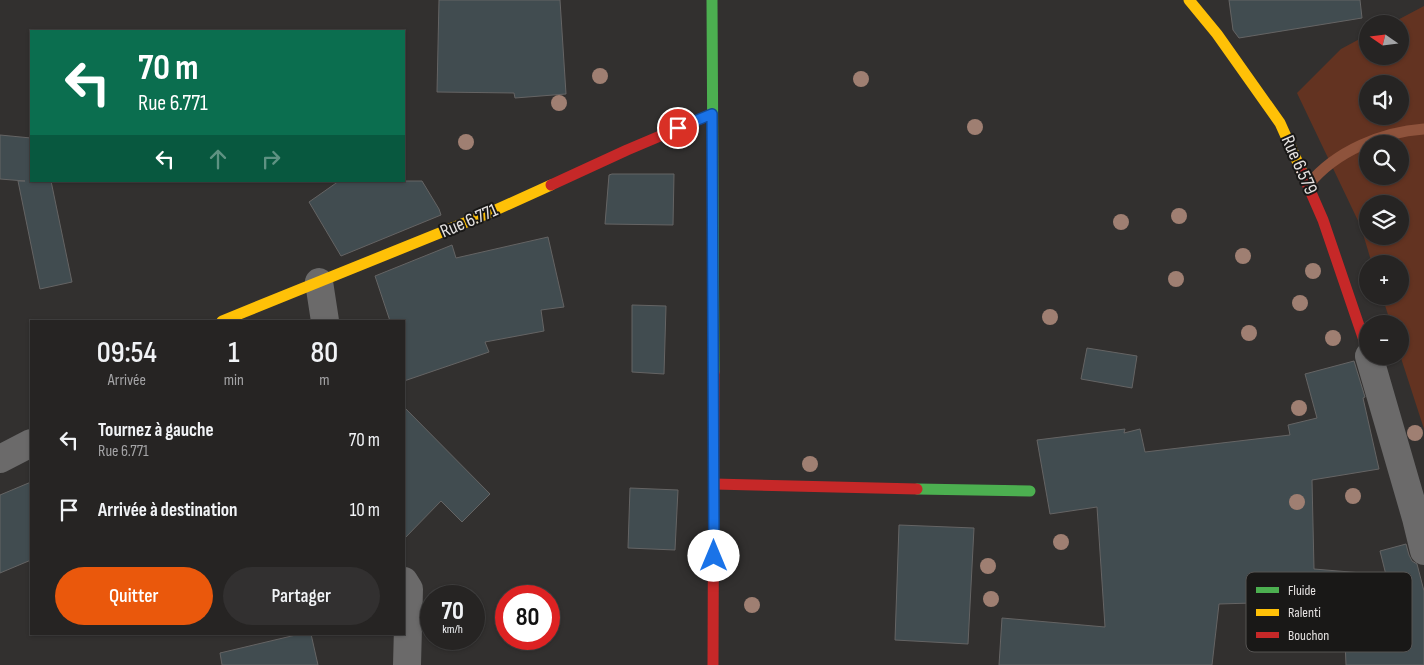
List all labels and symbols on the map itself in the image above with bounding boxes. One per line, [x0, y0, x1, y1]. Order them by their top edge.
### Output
north arrow [1359, 15, 1409, 65]
pin [657, 107, 699, 149]
street label: Rue 6.579 [1276, 132, 1322, 198]
street label: Rue 6.771 [437, 199, 502, 243]
position arrow [687, 529, 739, 581]
legend [1246, 572, 1412, 652]
text: Fluide [1288, 582, 1316, 599]
speed limit sign: 80 [495, 585, 560, 650]
text: Ralenti [1288, 604, 1321, 621]
text: Bouchon [1288, 627, 1329, 644]

